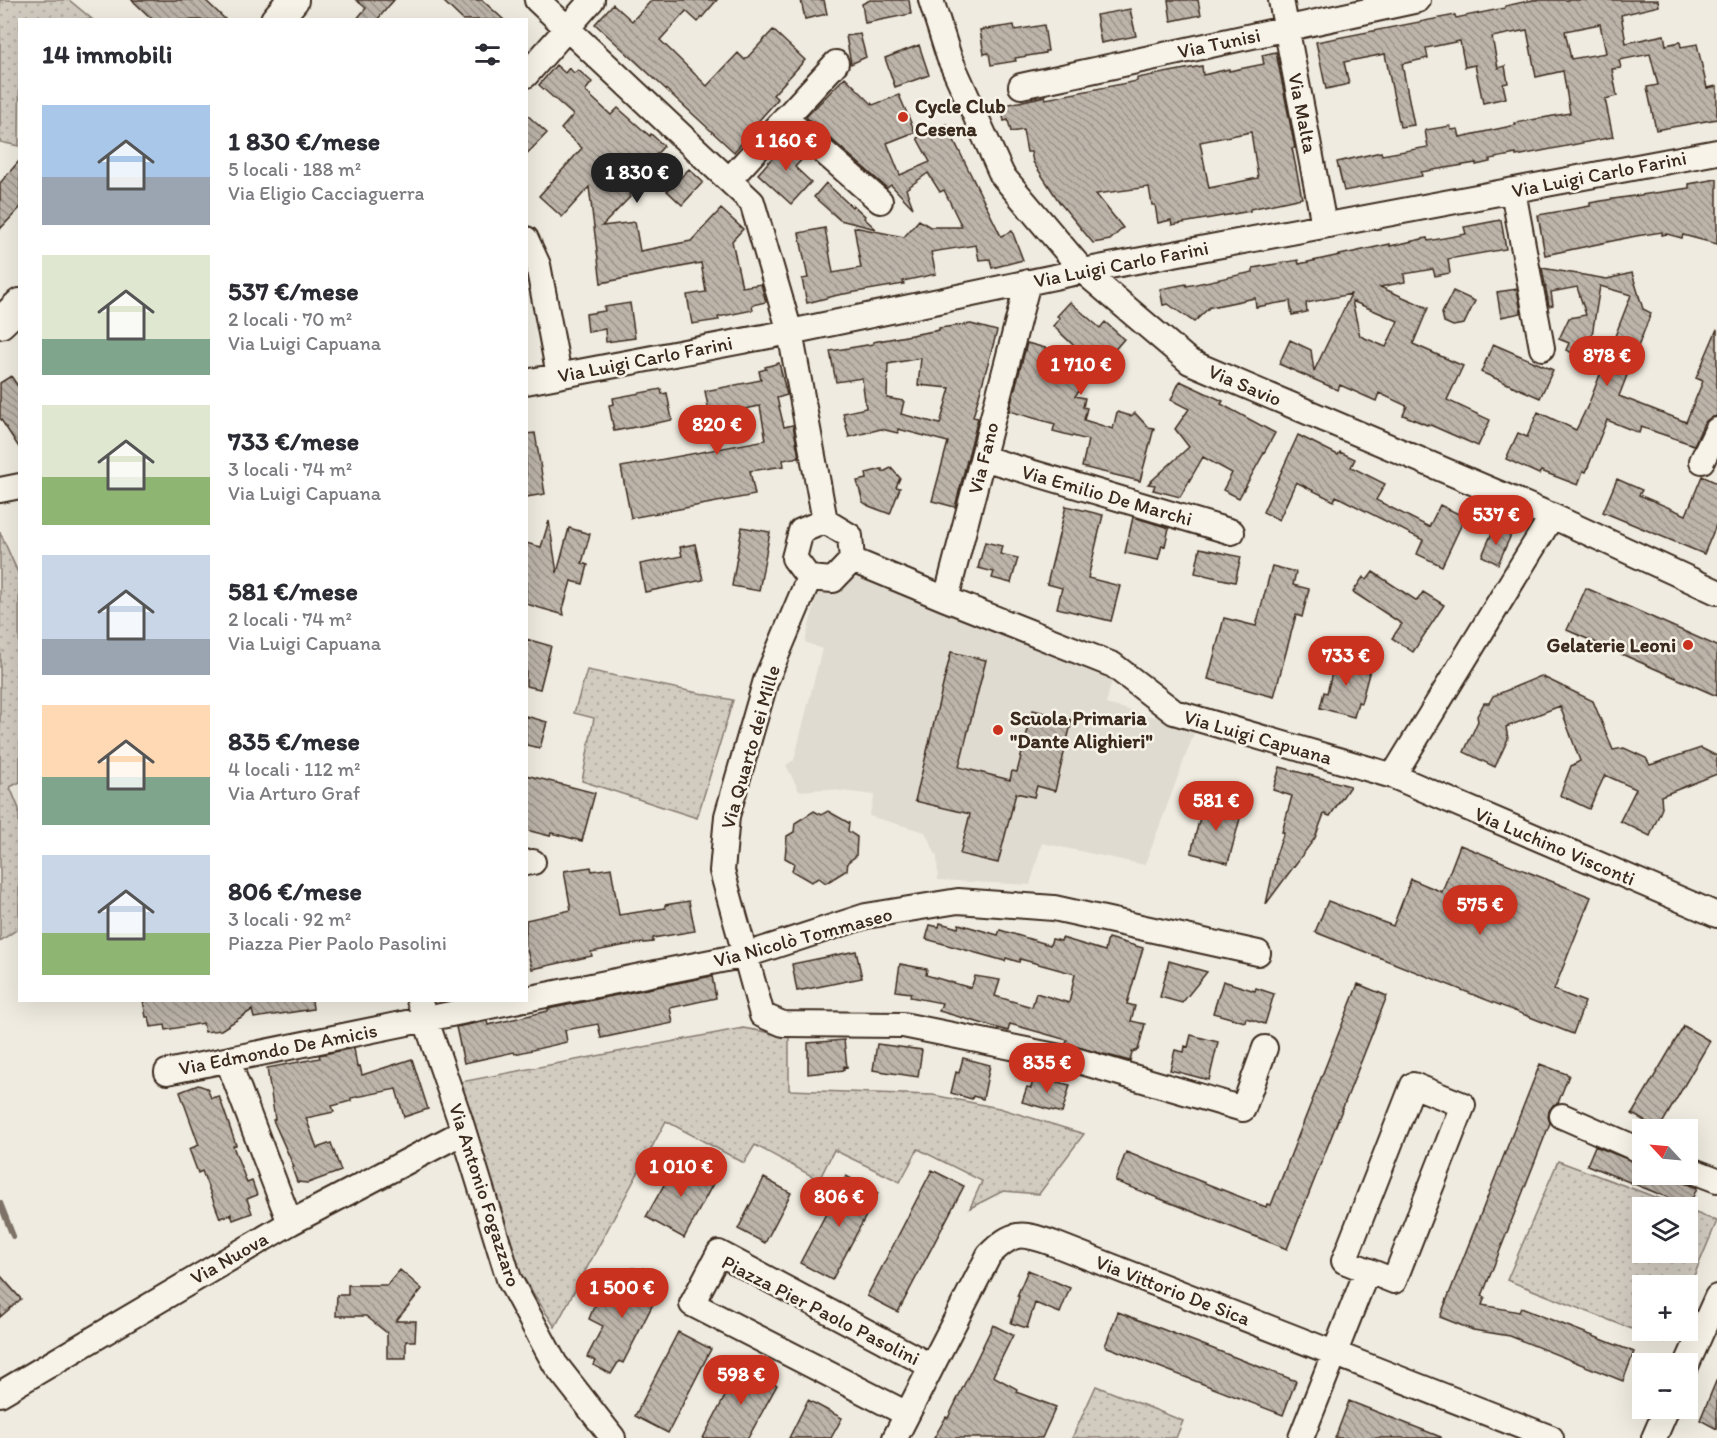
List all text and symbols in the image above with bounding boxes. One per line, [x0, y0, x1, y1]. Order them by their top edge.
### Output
street label: Via Tunisi [1175, 23, 1263, 63]
text: 14 immobili [42, 38, 172, 70]
icon: filters [471, 38, 504, 71]
street label: Via Malta [1283, 71, 1323, 156]
place label: Cycle Club Cesena [915, 94, 1006, 141]
marker: Cycle Club Cesena [896, 110, 910, 124]
pin: 1 160 € [731, 121, 841, 172]
text: 1 830 €/mese [228, 125, 380, 157]
text: 1 160 € [755, 128, 817, 152]
icon: home [90, 129, 162, 201]
street label: Via Luigi Carlo Farini [1510, 145, 1688, 203]
pin: 1 830 € [582, 153, 692, 204]
text: 5 locali · 188 m² [228, 157, 361, 181]
text: 1 830 € [605, 160, 669, 184]
text: Via Eligio Cacciaguerra [228, 181, 424, 205]
street label: Via Luigi Carlo Farini [1032, 235, 1210, 293]
text: 537 €/mese [228, 275, 359, 307]
icon: home [90, 279, 162, 351]
text: 2 locali · 70 m² [228, 307, 352, 331]
street label: Via Luigi Carlo Farini [556, 330, 734, 388]
text: Via Luigi Capuana [228, 331, 381, 355]
pin: 878 € [1565, 336, 1649, 387]
text: 878 € [1583, 343, 1631, 367]
pin: 1 710 € [1026, 345, 1136, 396]
text: 1 710 € [1050, 352, 1112, 376]
street label: Via Savio [1205, 359, 1285, 411]
pin: 820 € [675, 405, 759, 456]
text: 820 € [692, 412, 742, 436]
street label: Via Fano [962, 419, 1004, 497]
text: 733 €/mese [228, 425, 359, 457]
icon: home [90, 429, 162, 501]
text: 3 locali · 74 m² [228, 457, 352, 481]
street label: Via Emilio De Marchi [1019, 459, 1195, 531]
text: Via Luigi Capuana [228, 481, 381, 505]
pin: 537 € [1454, 495, 1538, 546]
text: 537 € [1472, 502, 1520, 526]
text: 581 €/mese [228, 575, 358, 607]
icon: home [90, 579, 162, 651]
text: 2 locali · 74 m² [228, 607, 352, 631]
text: Via Luigi Capuana [228, 631, 381, 655]
place label: Gelaterie Leoni [1547, 633, 1676, 657]
pin: 733 € [1304, 636, 1388, 687]
marker: Gelaterie Leoni [1681, 638, 1695, 652]
text: 733 € [1322, 643, 1370, 667]
street label: Via Quarto dei Mille [715, 662, 785, 832]
street label: Via Luigi Capuana [1181, 704, 1336, 770]
place label: Scuola Primaria "Dante Alighieri" [1010, 706, 1153, 754]
marker: Scuola Primaria "Dante Alighieri" [991, 723, 1005, 737]
text: 835 €/mese [228, 725, 360, 757]
icon: home [90, 729, 162, 801]
text: 4 locali · 112 m² [228, 757, 361, 781]
text: Via Arturo Graf [228, 781, 360, 805]
pin: 581 € [1174, 781, 1258, 832]
text: 581 € [1193, 788, 1239, 812]
street label: Via Luchino Visconti [1471, 801, 1639, 891]
text: 806 €/mese [228, 875, 362, 907]
icon: home [90, 879, 162, 951]
pin: 575 € [1438, 885, 1522, 936]
text: 575 € [1457, 892, 1503, 916]
street label: Via Nicolò Tommaseo [711, 902, 895, 972]
text: 3 locali · 92 m² [228, 907, 351, 931]
text: Piazza Pier Paolo Pasolini [228, 931, 447, 955]
street label: Via Edmondo De Amicis [177, 1018, 379, 1080]
pin: 835 € [1005, 1043, 1089, 1094]
text: 835 € [1023, 1050, 1071, 1074]
street label: Via Antonio Fogazzaro [444, 1100, 526, 1290]
north arrow [1632, 1119, 1698, 1185]
map controls [1632, 1119, 1698, 1419]
pin: 1 010 € [626, 1147, 736, 1198]
text: 1 010 € [649, 1154, 713, 1178]
pin: 806 € [797, 1177, 881, 1228]
text: 806 € [814, 1184, 864, 1208]
button: layers [1632, 1197, 1698, 1263]
street label: Via Nuova [186, 1226, 272, 1290]
street label: Via Vittorio De Sica [1092, 1249, 1254, 1331]
street label: Piazza Pier Paolo Pasolini [718, 1250, 924, 1370]
pin: 1 500 € [567, 1268, 677, 1319]
text: 1 500 € [590, 1275, 654, 1299]
button: + [1632, 1275, 1698, 1341]
button: − [1632, 1353, 1698, 1419]
pin: 598 € [699, 1355, 783, 1406]
text: 598 € [717, 1362, 765, 1386]

